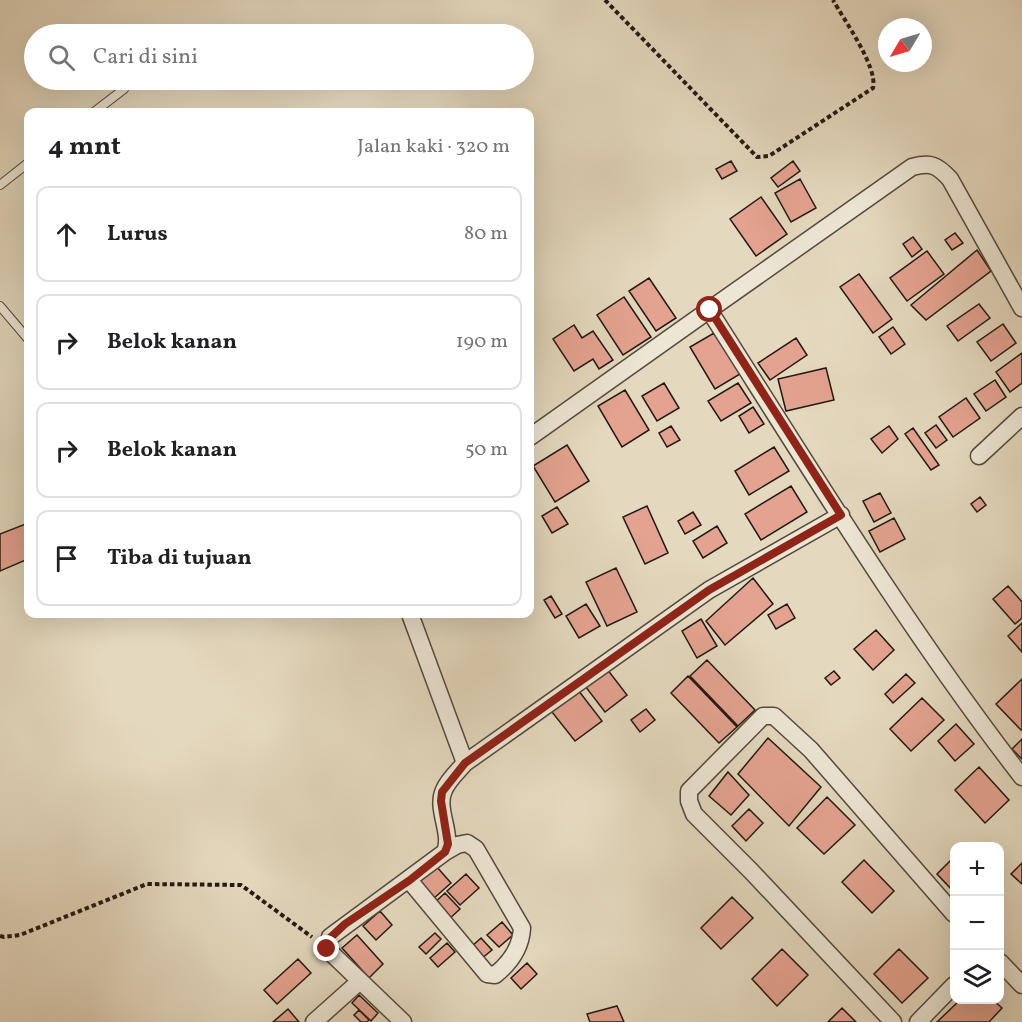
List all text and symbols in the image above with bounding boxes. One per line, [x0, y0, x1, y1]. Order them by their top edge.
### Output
north arrow [878, 18, 932, 72]
search box [24, 24, 534, 90]
icon: search [45, 41, 78, 74]
text: Cari di sini [93, 42, 198, 73]
text: 4 mnt [48, 129, 121, 165]
text: Jalan kaki · 320 m [357, 133, 510, 161]
icon: ahead [50, 218, 83, 251]
text: Lurus [107, 219, 168, 250]
text: 80 m [464, 220, 508, 248]
route start [696, 296, 722, 322]
icon: right [50, 326, 83, 359]
text: Belok kanan [107, 327, 237, 358]
text: 190 m [456, 328, 508, 356]
icon: right [50, 434, 83, 467]
text: Belok kanan [107, 435, 237, 466]
text: 50 m [465, 436, 508, 464]
icon: arrive [50, 542, 83, 575]
text: Tiba di tujuan [107, 543, 252, 574]
map controls [950, 842, 1004, 1004]
button: + [950, 842, 1004, 896]
button: − [950, 896, 1004, 950]
route end [313, 935, 339, 961]
button: layers [950, 950, 1004, 1004]

